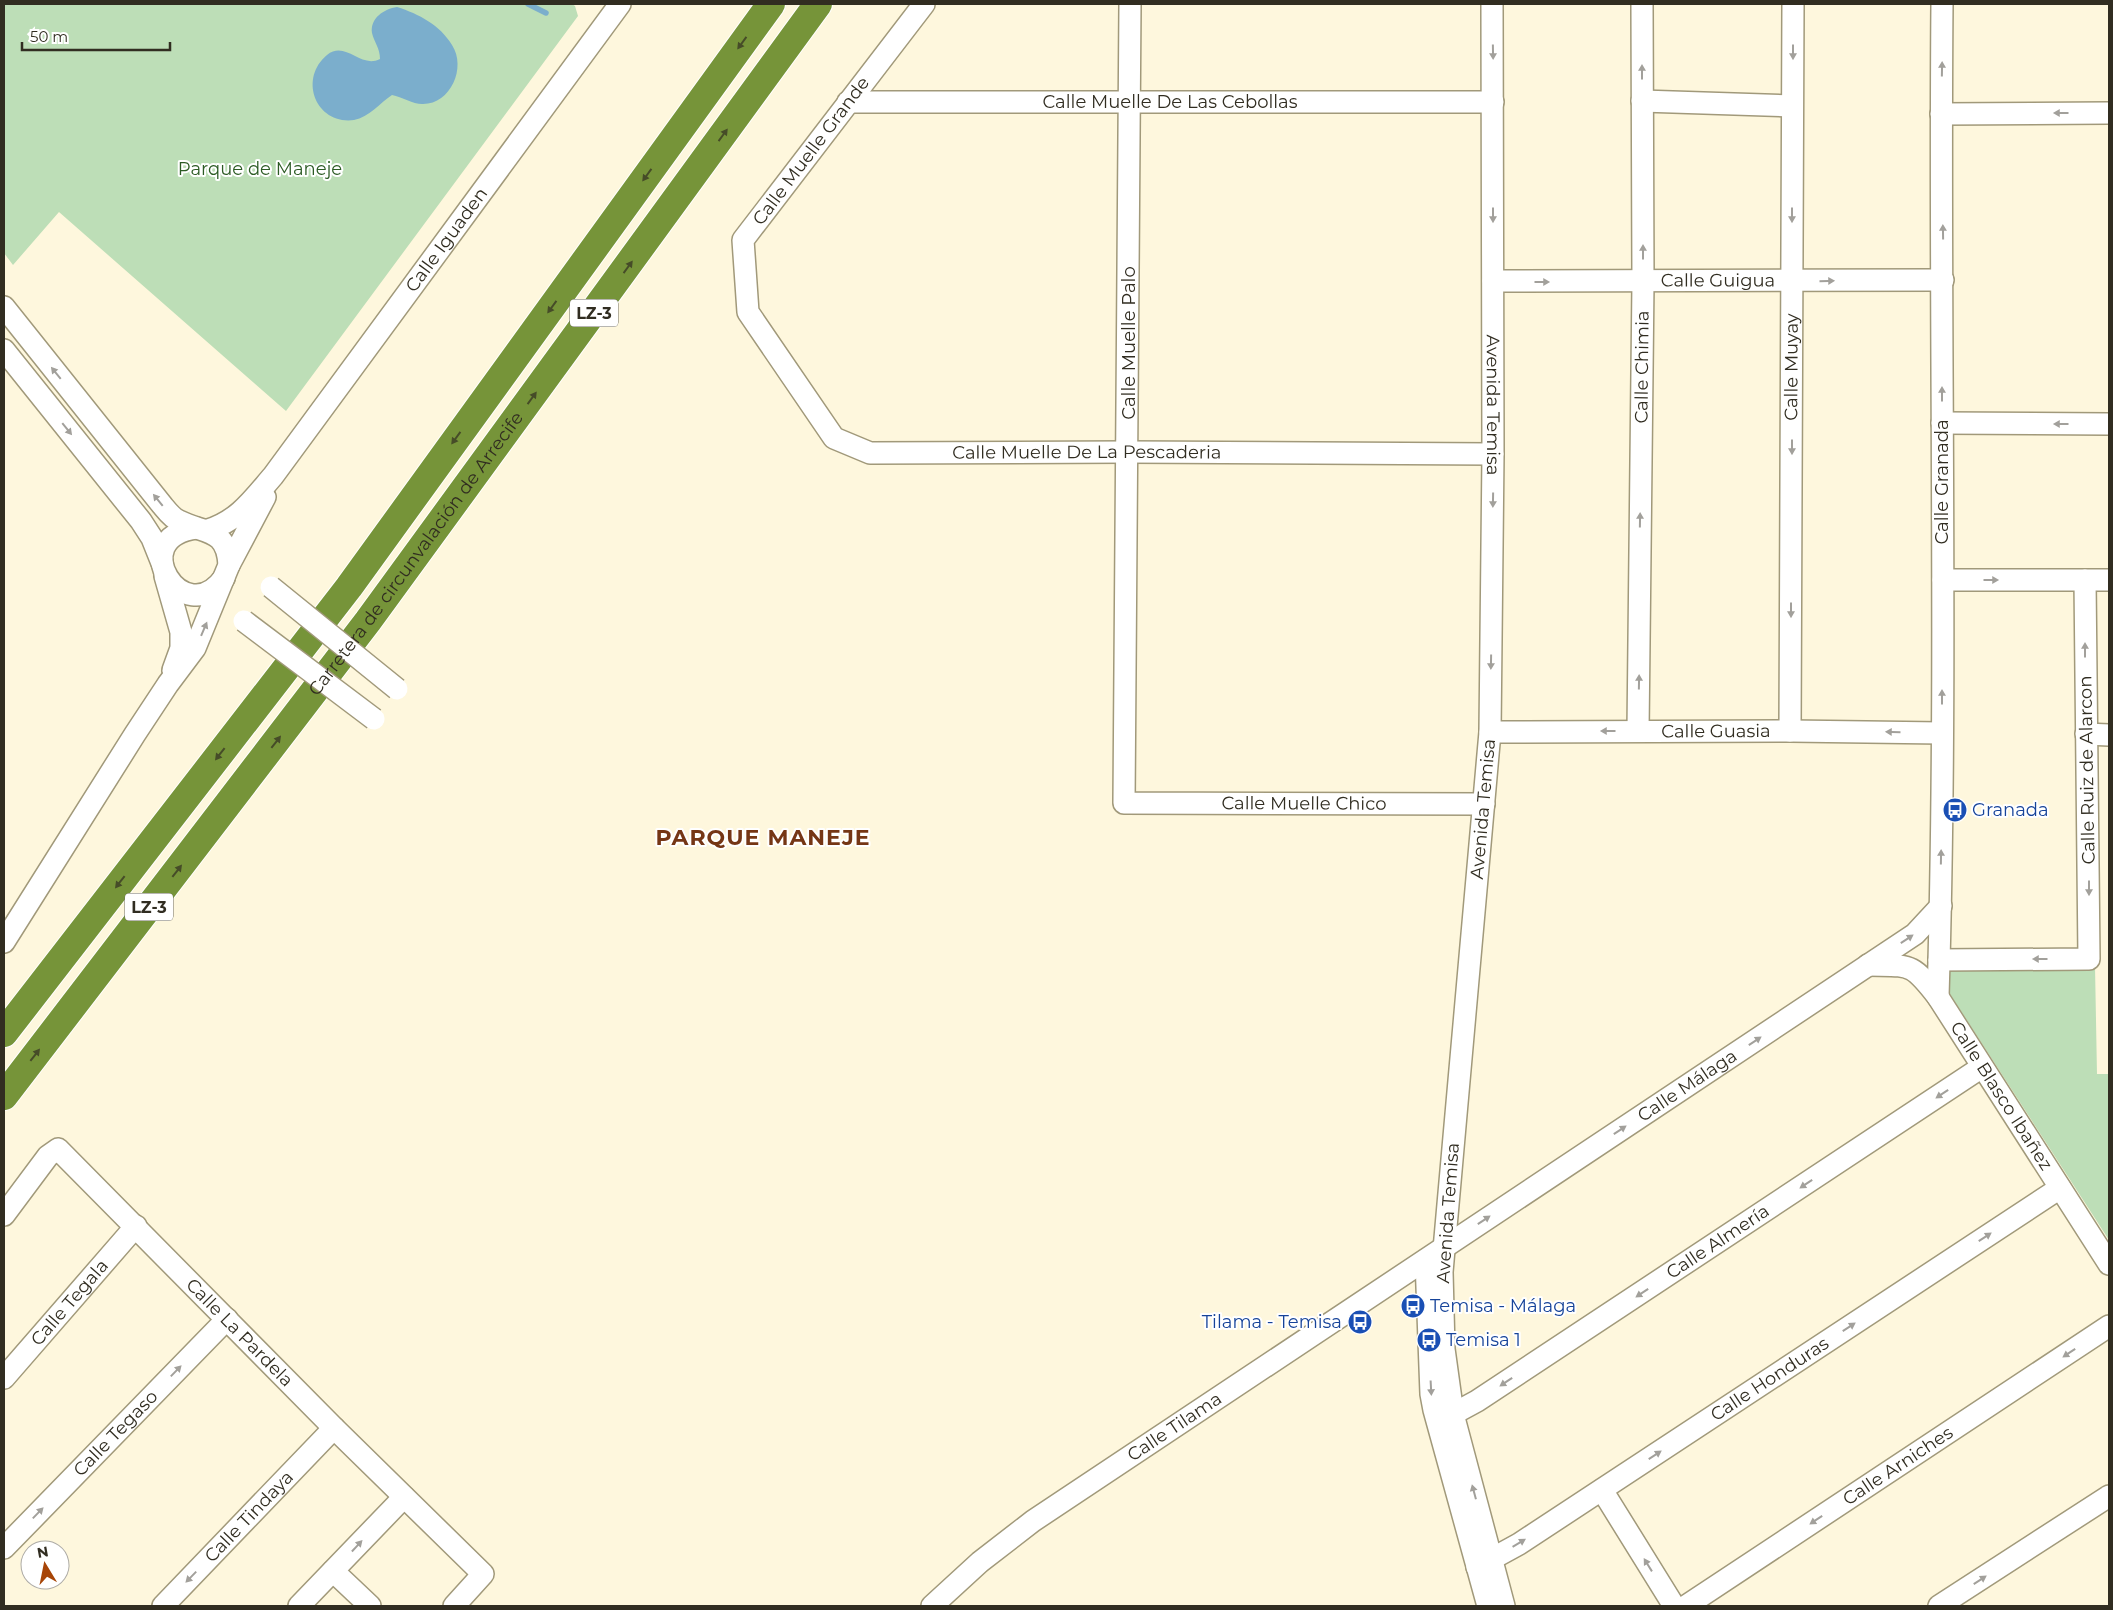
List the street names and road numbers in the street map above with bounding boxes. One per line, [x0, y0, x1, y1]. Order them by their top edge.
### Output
street label: Calle Muelle Grande [748, 72, 874, 230]
street label: Calle Muelle De Las Cebollas [1042, 91, 1298, 113]
street label: Calle Iguaden [401, 183, 492, 296]
street label: Calle Muelle Palo [1118, 266, 1140, 420]
street label: Calle Guigua [1661, 269, 1775, 292]
road number: LZ-3 [570, 300, 618, 326]
street label: Calle Chimia [1630, 310, 1654, 424]
street label: Calle Muyay [1780, 313, 1803, 421]
street label: Avenida Temisa [1482, 334, 1504, 476]
street label: Carretera de circunvalación de Arrecife [304, 407, 528, 700]
street label: Calle Granada [1931, 419, 1953, 545]
street label: Calle Muelle De La Pescaderia [952, 441, 1222, 464]
street label: Calle Ruiz de Alarcon [2074, 675, 2100, 865]
street label: Calle Guasia [1661, 720, 1771, 742]
street label: Avenida Temisa [1466, 738, 1500, 880]
street label: Calle Muelle Chico [1221, 792, 1387, 815]
road number: LZ-3 [125, 894, 173, 920]
street label: Calle Blasco Ibañez [1945, 1017, 2057, 1175]
street label: Calle Málaga [1633, 1045, 1741, 1127]
street label: Avenida Temisa [1432, 1142, 1464, 1284]
street label: Calle Almería [1662, 1200, 1773, 1284]
street label: Calle Tegala [26, 1255, 113, 1350]
street label: Calle La Pardela [181, 1274, 298, 1391]
street label: Calle Honduras [1706, 1332, 1833, 1426]
street label: Calle Tegaso [69, 1386, 163, 1481]
street label: Calle Tilama [1123, 1388, 1226, 1466]
street label: Calle Arniches [1839, 1421, 1957, 1510]
street label: Calle Tindaya [200, 1466, 298, 1567]

